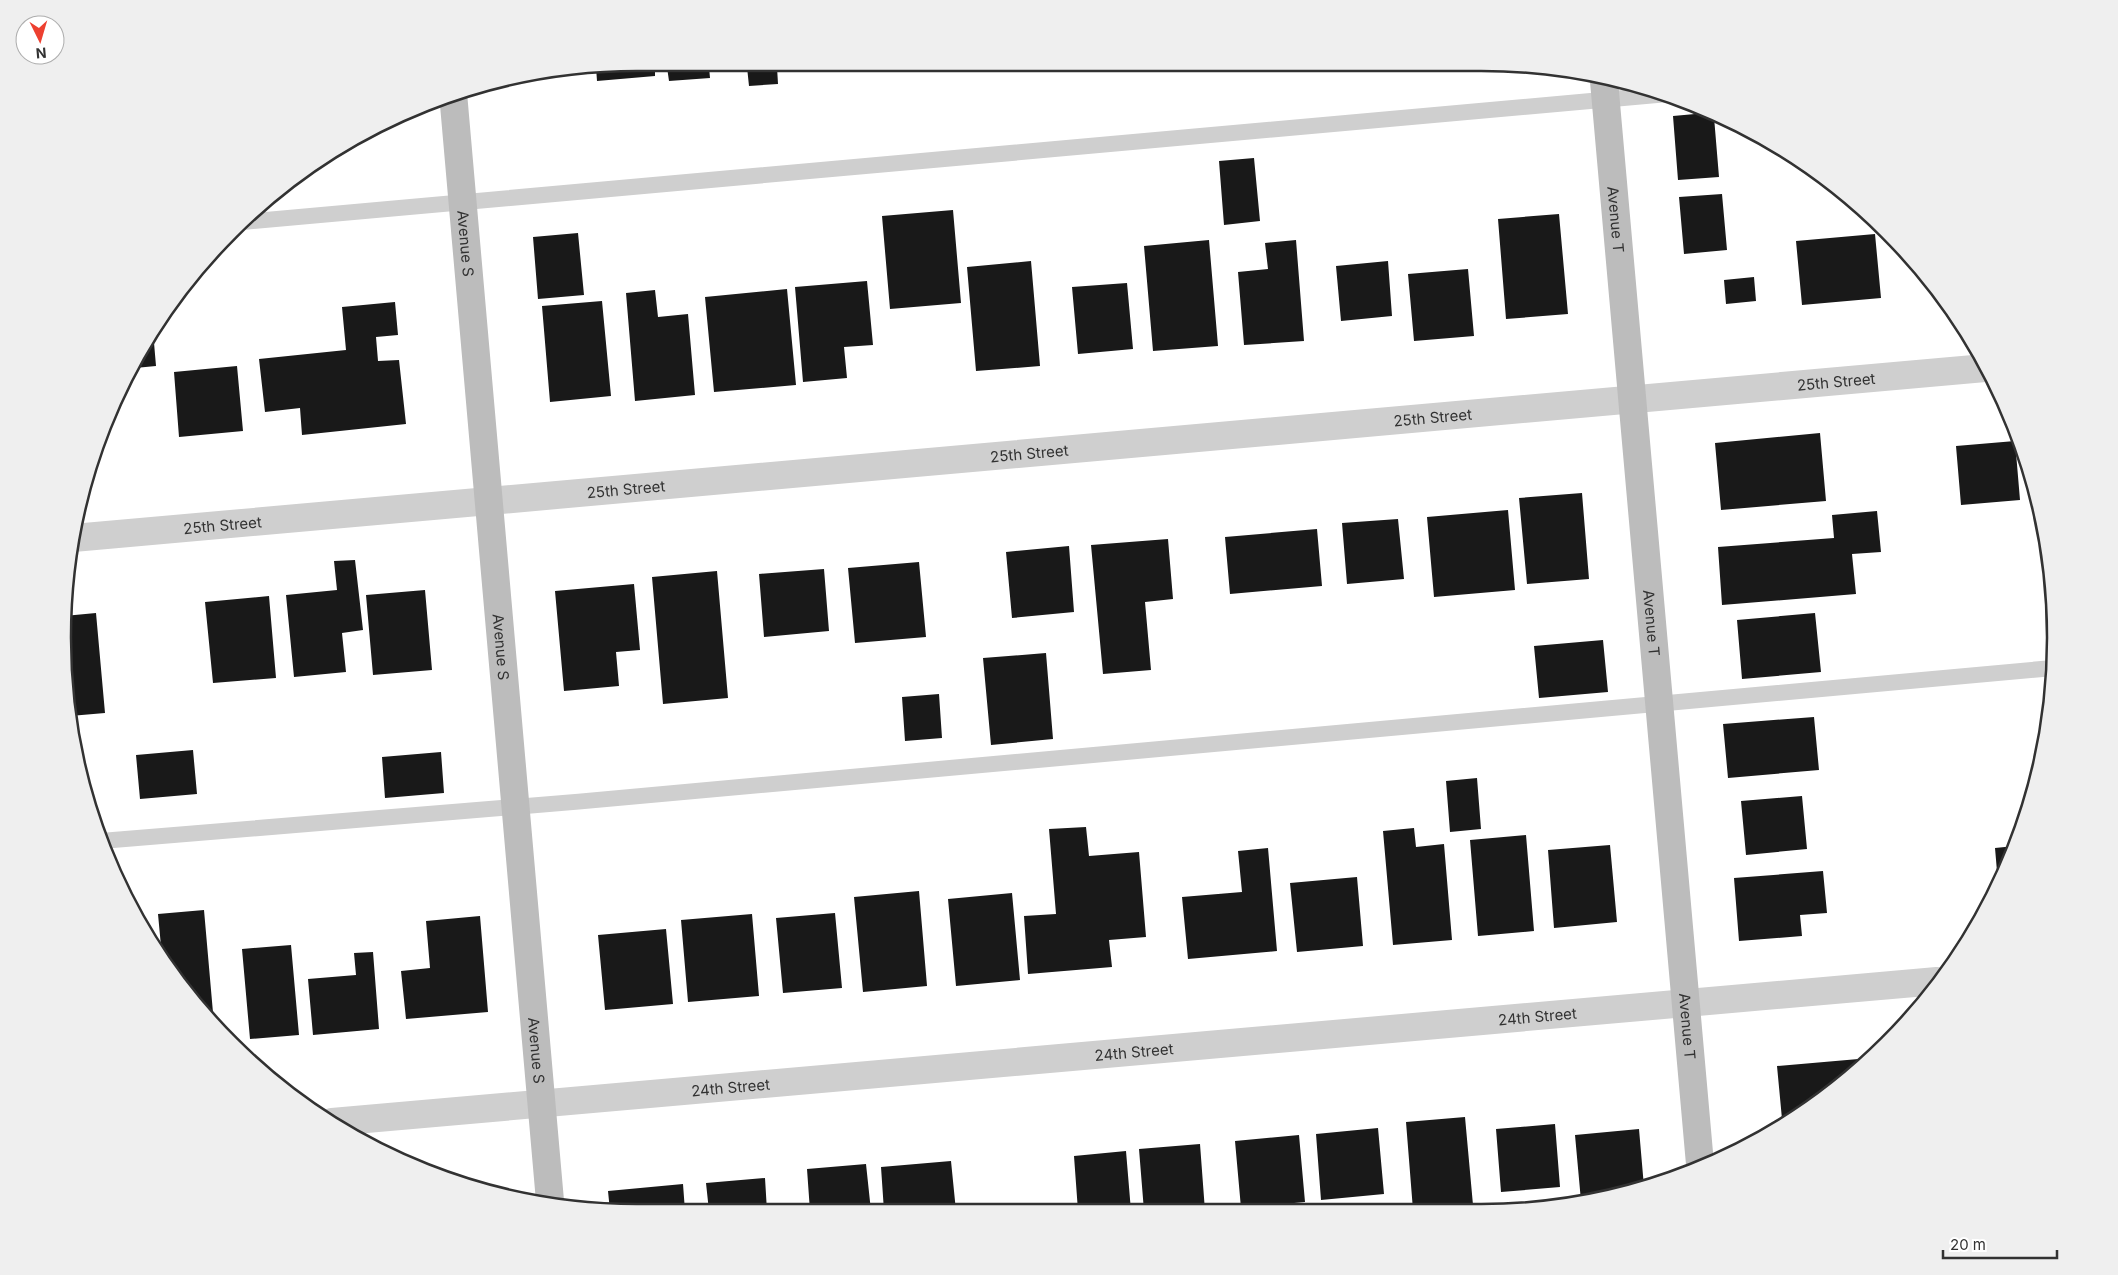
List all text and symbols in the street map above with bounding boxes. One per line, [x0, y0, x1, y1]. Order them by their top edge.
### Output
north arrow [15, 15, 65, 65]
text: N [35, 45, 47, 62]
street label: Avenue T [1604, 185, 1629, 253]
street label: Avenue S [454, 209, 479, 277]
street label: 25th Street [1796, 368, 1876, 394]
street label: 25th Street [1393, 404, 1473, 430]
street label: 25th Street [989, 440, 1069, 466]
street label: 25th Street [586, 476, 666, 502]
street label: 25th Street [182, 512, 263, 538]
street label: Avenue T [1640, 589, 1664, 657]
street label: Avenue S [489, 613, 514, 681]
street label: Avenue T [1675, 992, 1700, 1060]
street label: 24th Street [1497, 1003, 1578, 1029]
street label: Avenue S [524, 1016, 549, 1084]
street label: 24th Street [1094, 1039, 1174, 1064]
street label: 24th Street [690, 1074, 771, 1100]
scale bar [1943, 1228, 2057, 1260]
text: 20 m [1950, 1235, 1986, 1254]

